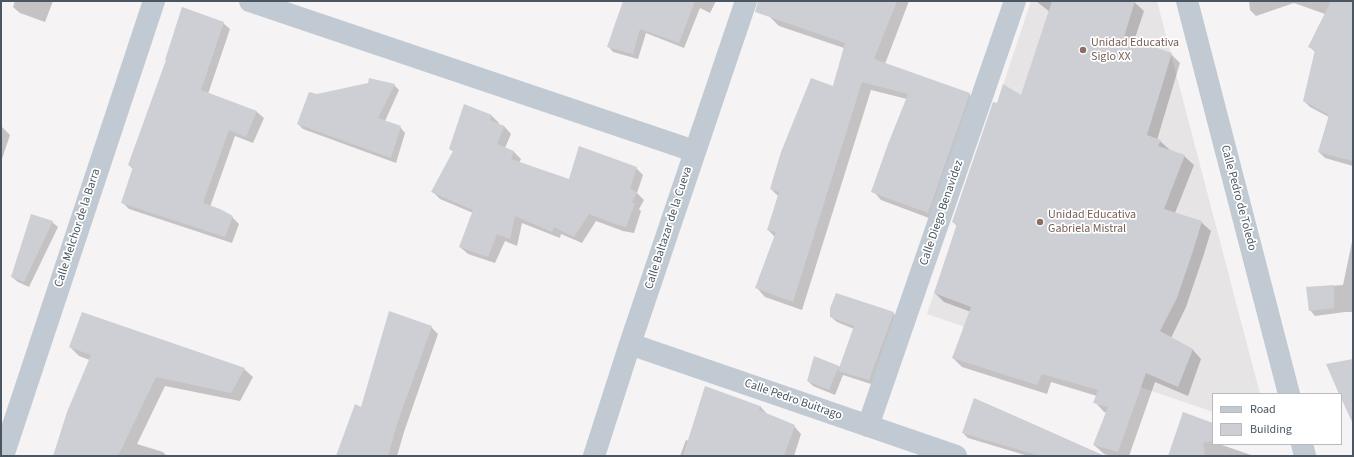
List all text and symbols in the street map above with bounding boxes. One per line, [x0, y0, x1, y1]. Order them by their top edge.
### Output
place label: Unidad Educativa Siglo XX [1091, 36, 1179, 64]
marker: Unidad Educativa Siglo XX [1078, 45, 1088, 55]
street label: Calle Pedro de Toledo [1217, 144, 1259, 252]
street label: Calle Diego Benavidez [917, 159, 967, 267]
street label: Calle Baltazar de la Cueva [642, 165, 696, 291]
street label: Calle Melchor de la Barra [52, 167, 104, 289]
place label: Unidad Educativa Gabriela Mistral [1048, 208, 1136, 236]
marker: Unidad Educativa Gabriela Mistral [1035, 217, 1045, 227]
street label: Calle Pedro Buitrago [742, 377, 844, 423]
legend [1212, 393, 1342, 445]
text: Road [1250, 401, 1276, 418]
text: Building [1250, 421, 1292, 438]

